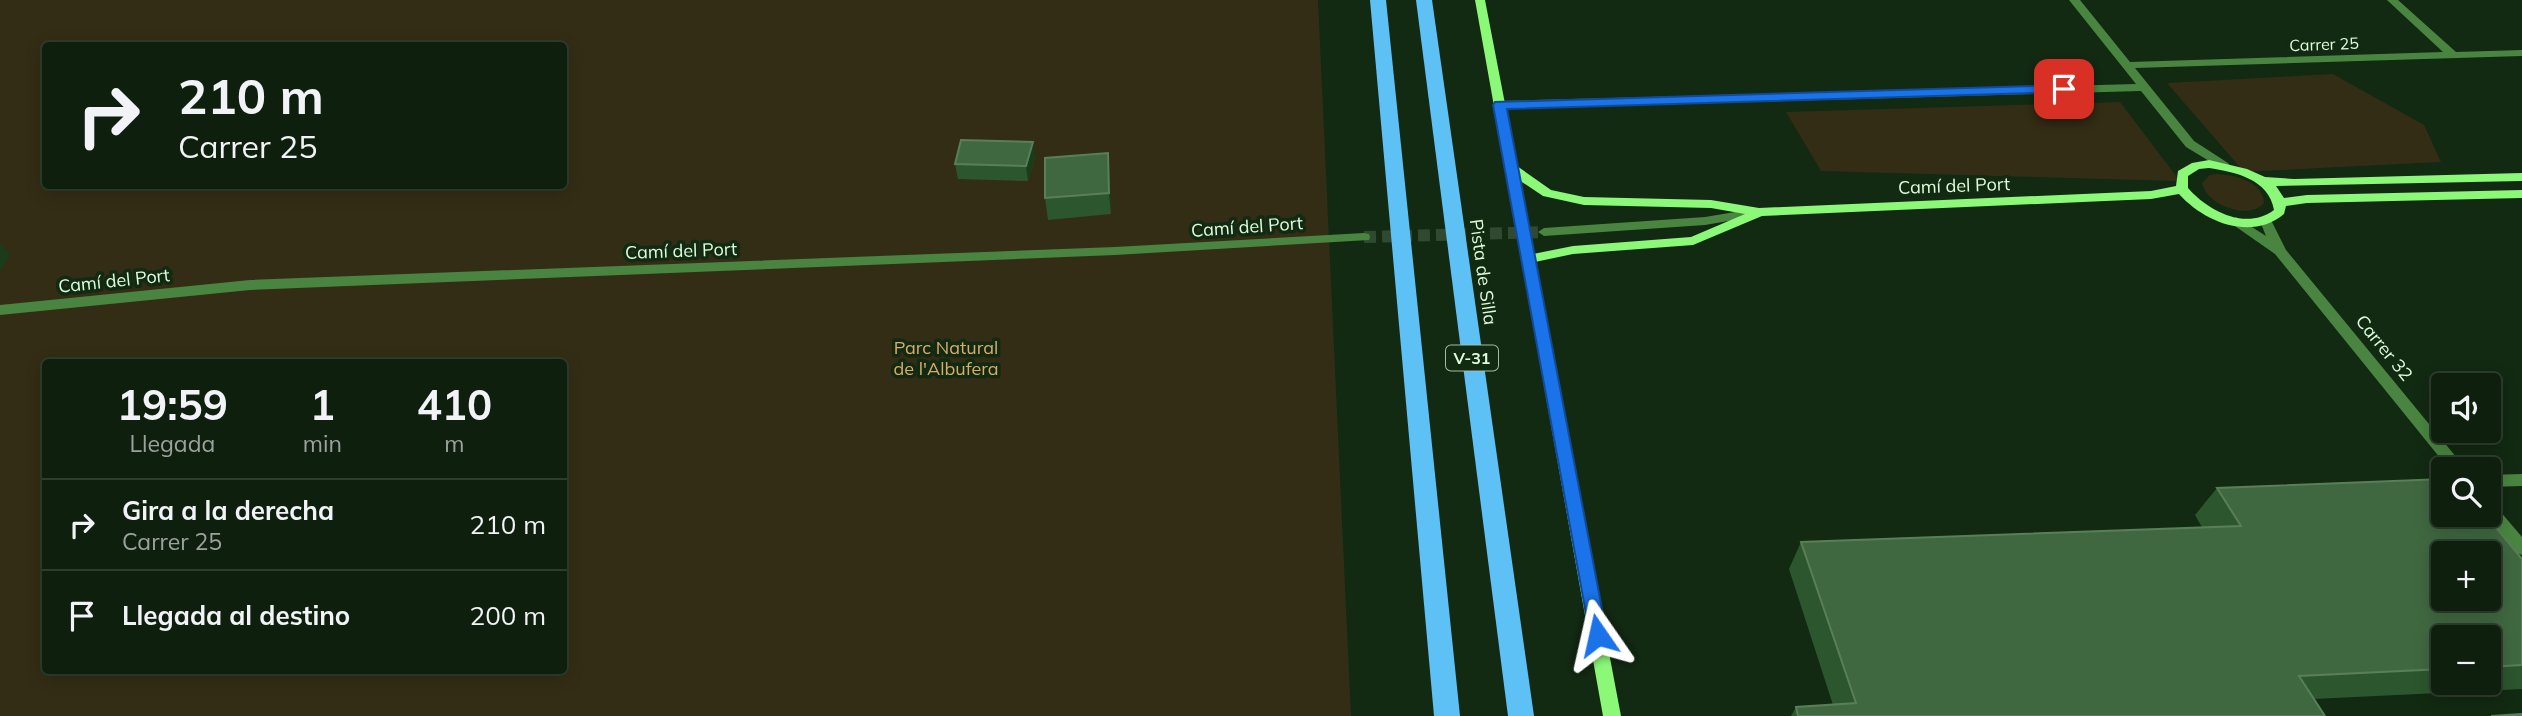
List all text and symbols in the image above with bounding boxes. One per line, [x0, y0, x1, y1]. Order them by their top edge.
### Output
street label: Carrer 25 [2289, 33, 2359, 55]
pin [2034, 59, 2094, 119]
text: 210 m [178, 65, 324, 126]
icon: right [63, 70, 154, 161]
icon: arrive [2045, 70, 2083, 108]
text: Carrer 25 [178, 126, 317, 166]
street label: Camí del Port [1898, 172, 2010, 199]
street label: Camí del Port [1190, 211, 1304, 242]
street label: Pista de Silla [1465, 217, 1502, 326]
street label: Camí del Port [625, 237, 737, 264]
street label: Camí del Port [57, 263, 171, 298]
street label: Carrer 32 [2351, 310, 2418, 385]
park label: Parc Natural de l'Albufera [893, 336, 999, 380]
road number: V-31 [1446, 346, 1498, 370]
map controls [2431, 373, 2501, 695]
button: sound [2431, 373, 2501, 443]
text: 19:59 [117, 378, 228, 431]
text: 1 [310, 378, 335, 431]
text: 410 [417, 378, 492, 431]
text: Llegada [129, 429, 215, 458]
text: min [303, 429, 342, 458]
text: m [444, 429, 465, 458]
button: search [2431, 457, 2501, 527]
text: Gira a la derecha [122, 494, 334, 527]
icon: right [63, 506, 101, 544]
text: 210 m [470, 508, 546, 541]
text: Carrer 25 [122, 527, 222, 556]
button: + [2431, 541, 2501, 611]
icon: arrive [63, 597, 101, 635]
position arrow [1561, 598, 1635, 672]
text: Llegada al destino [122, 599, 350, 632]
text: 200 m [470, 599, 546, 632]
button: − [2431, 625, 2501, 695]

